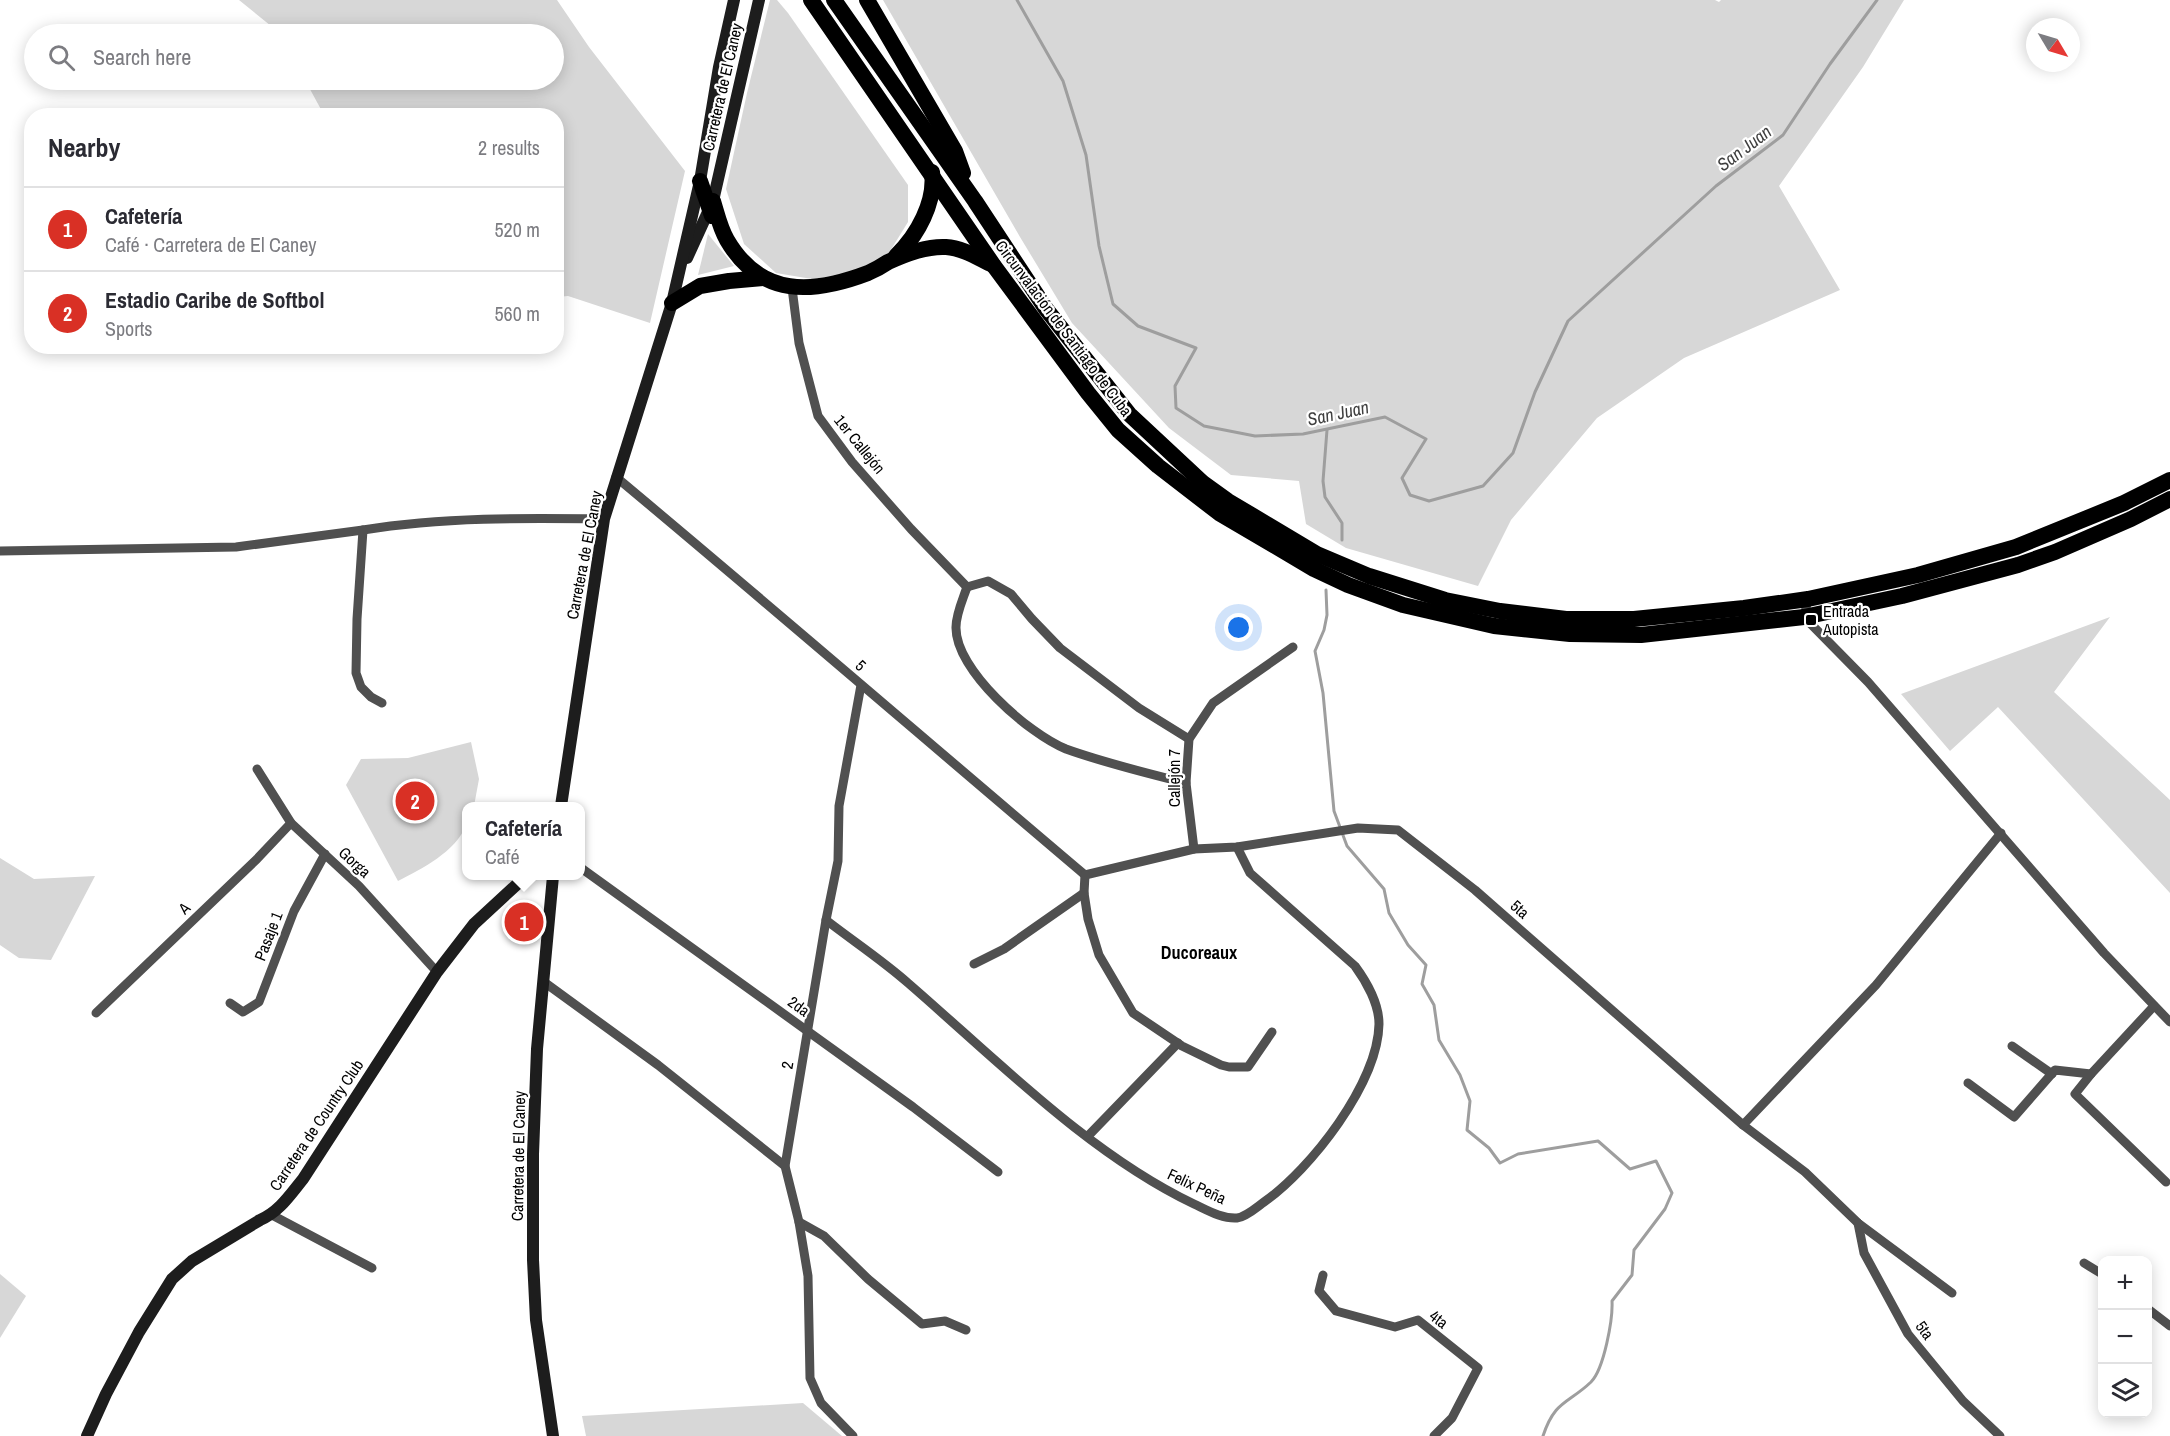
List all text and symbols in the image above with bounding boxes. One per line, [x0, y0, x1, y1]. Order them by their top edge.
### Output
north arrow [2026, 18, 2080, 72]
street label: Carretera de El Caney [697, 21, 747, 153]
search box [24, 24, 564, 90]
icon: search [45, 41, 78, 74]
text: Search here [93, 42, 191, 72]
water label: San Juan [1712, 119, 1776, 177]
text: Nearby [48, 130, 120, 165]
text: 2 results [478, 134, 540, 161]
text: Cafetería [105, 201, 182, 231]
text: 1 [63, 216, 72, 243]
text: 520 m [494, 216, 540, 243]
text: Café · Carretera de El Caney [105, 231, 316, 258]
street label: Circunvalación de Santiago de Cuba [990, 235, 1138, 421]
text: Estadio Caribe de Softbol [105, 285, 325, 315]
text: 2 [63, 300, 72, 327]
text: 560 m [494, 300, 540, 327]
text: Sports [105, 315, 152, 342]
water label: San Juan [1305, 394, 1371, 432]
street label: 1er Callejón [829, 410, 891, 478]
street label: Carretera de El Caney [561, 488, 607, 621]
place label: Entrada Autopista [1822, 600, 1879, 640]
your location [1224, 613, 1253, 642]
marker: Entrada Autopista [1804, 613, 1818, 627]
street label: 5 [851, 654, 871, 676]
street label: Callejón 7 [1163, 749, 1185, 807]
pin: 2 [396, 778, 434, 824]
popup [462, 802, 585, 880]
text: Cafetería [485, 813, 562, 843]
street label: Gorga [334, 842, 376, 883]
text: Café [485, 843, 520, 870]
street label: 5ta [1506, 895, 1535, 924]
street label: A [172, 897, 195, 920]
pin: 1 [504, 900, 544, 944]
street label: Pasaje 1 [249, 908, 288, 964]
district label: Ducoreaux [1161, 940, 1238, 965]
street label: 2da [784, 991, 815, 1022]
street label: Carretera de Country Club [264, 1055, 368, 1195]
street label: 2 [776, 1059, 798, 1071]
street label: Carretera de El Caney [506, 1090, 530, 1221]
street label: Felix Peña [1164, 1163, 1230, 1209]
map controls [2098, 1256, 2152, 1418]
button: + [2098, 1256, 2152, 1310]
street label: 4ta [1425, 1305, 1453, 1334]
button: − [2098, 1310, 2152, 1364]
street label: 5ta [1911, 1316, 1940, 1344]
button: layers [2098, 1364, 2152, 1418]

